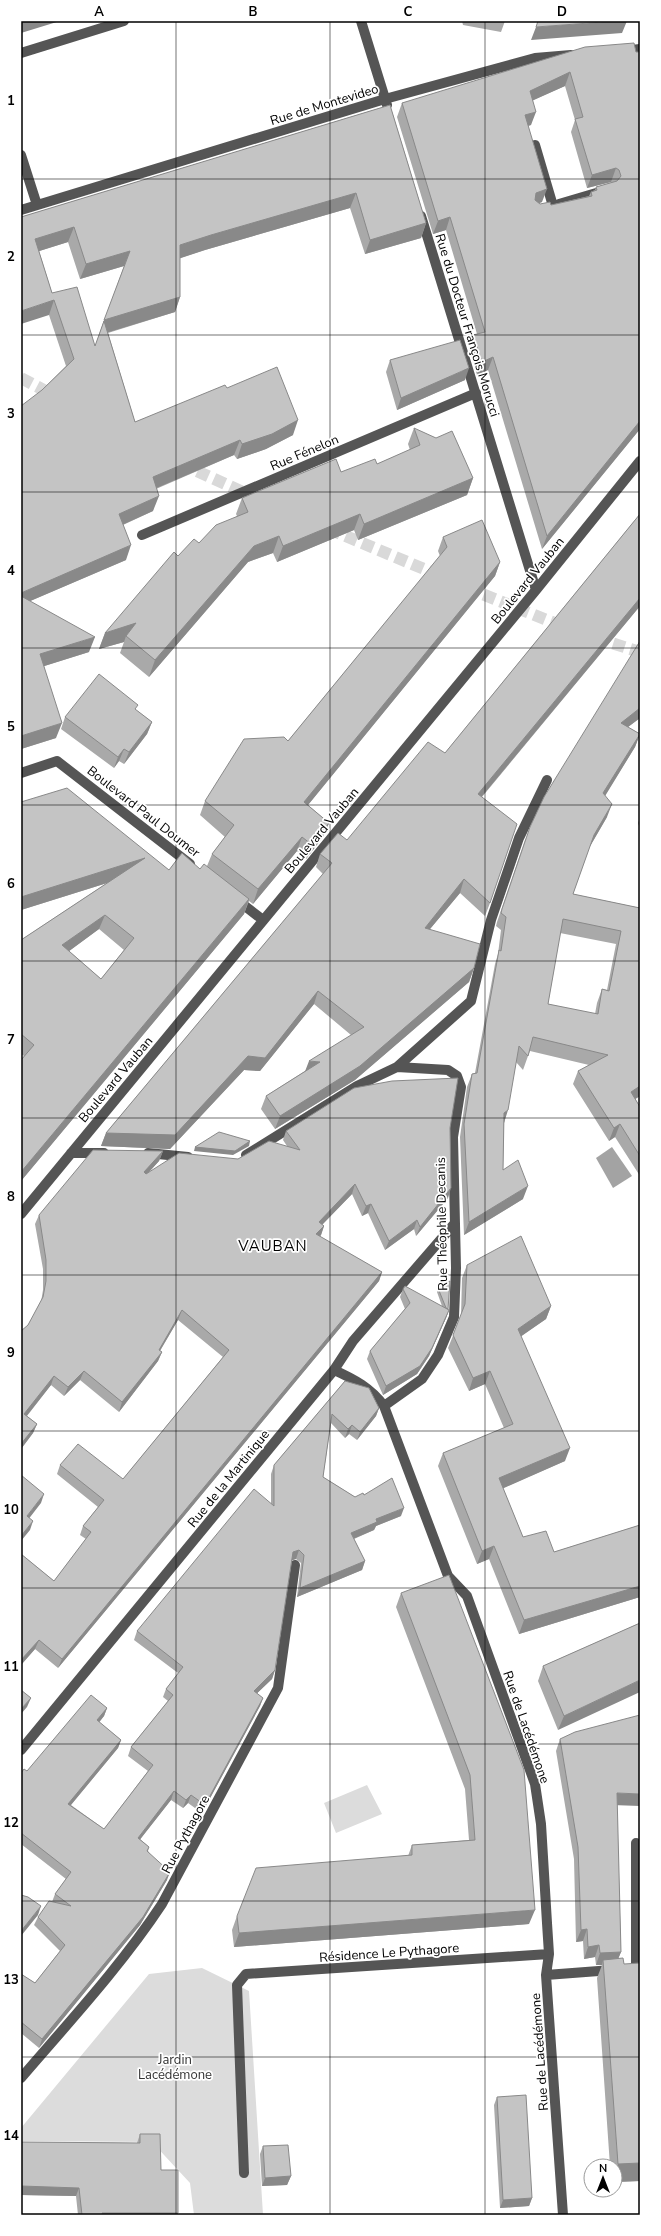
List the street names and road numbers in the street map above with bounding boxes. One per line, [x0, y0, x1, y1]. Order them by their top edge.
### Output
street label: Rue de Montevideo [268, 80, 381, 130]
street label: Rue du Docteur François Morucci [431, 231, 504, 419]
street label: Rue Fénelon [267, 430, 341, 475]
street label: Boulevard Vauban [487, 533, 568, 628]
street label: Boulevard Paul Doumer [83, 762, 204, 862]
street label: Boulevard Vauban [280, 784, 363, 877]
street label: Boulevard Vauban [74, 1033, 157, 1126]
street label: Rue Théophile Decanis [432, 1157, 452, 1291]
street label: Rue de la Martinique [184, 1426, 274, 1531]
street label: Rue de Lacédémone [498, 1669, 554, 1786]
street label: Rue Pythagore [158, 1792, 214, 1877]
street label: Résidence Le Pythagore [319, 1939, 460, 1967]
street label: Rue de Lacédémone [527, 1992, 553, 2111]

